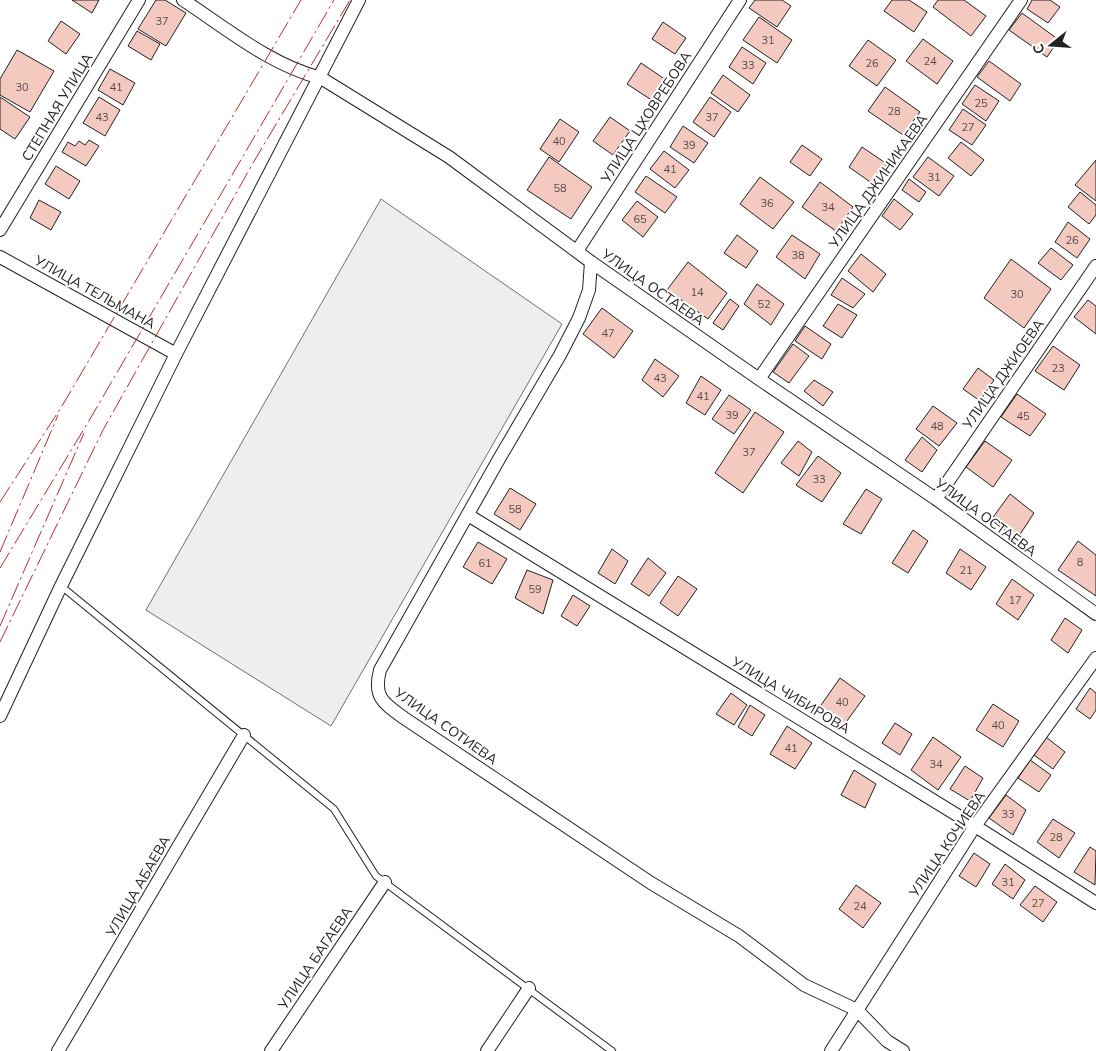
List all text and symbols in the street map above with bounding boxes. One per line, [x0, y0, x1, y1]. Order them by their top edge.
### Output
house number: 37 [155, 14, 169, 28]
north arrow [1026, 20, 1076, 70]
house number: 31 [761, 33, 775, 47]
text: С [1029, 42, 1049, 56]
street label: УЛИЦА ЦХОВРЕБОВА [596, 47, 696, 187]
street label: СТЕПНАЯ УЛИЦА [18, 49, 97, 164]
house number: 24 [923, 54, 937, 68]
house number: 26 [865, 56, 879, 70]
house number: 33 [741, 58, 755, 72]
house number: 30 [15, 80, 29, 94]
house number: 41 [109, 80, 123, 94]
house number: 25 [974, 96, 988, 110]
house number: 28 [887, 104, 901, 118]
house number: 43 [95, 110, 109, 124]
house number: 37 [705, 110, 719, 124]
street label: УЛИЦА ДЖИНИКАЕВА [824, 110, 932, 252]
house number: 27 [961, 120, 975, 134]
house number: 40 [552, 134, 566, 148]
house number: 39 [682, 138, 696, 152]
house number: 41 [663, 162, 677, 176]
house number: 31 [927, 170, 941, 184]
house number: 58 [553, 181, 567, 195]
house number: 36 [760, 196, 774, 210]
house number: 34 [821, 200, 835, 214]
house number: 65 [633, 212, 647, 226]
house number: 26 [1065, 233, 1079, 247]
street label: УЛИЦА ОСТАЕВА [597, 244, 708, 330]
house number: 38 [791, 248, 805, 262]
street label: УЛИЦА ТЕЛЬМАНА [30, 251, 159, 333]
house number: 14 [690, 285, 704, 299]
house number: 30 [1010, 287, 1024, 301]
house number: 52 [757, 297, 771, 311]
street label: УЛИЦА ДЖИОЕВА [958, 315, 1048, 433]
house number: 47 [601, 326, 615, 340]
house number: 23 [1051, 361, 1065, 375]
house number: 43 [653, 371, 667, 385]
house number: 41 [696, 389, 710, 403]
house number: 39 [725, 408, 739, 422]
house number: 45 [1016, 409, 1030, 423]
house number: 48 [930, 419, 944, 433]
house number: 37 [742, 445, 756, 459]
house number: 33 [812, 472, 826, 486]
street label: УЛИЦА ОСТАЕВА [931, 473, 1041, 560]
house number: 58 [508, 502, 522, 516]
house number: 8 [1077, 555, 1084, 569]
house number: 61 [478, 556, 492, 570]
house number: 21 [959, 563, 973, 577]
house number: 59 [528, 582, 542, 596]
house number: 17 [1008, 593, 1022, 607]
street label: УЛИЦА ЧИБИРОВА [728, 652, 854, 738]
street label: УЛИЦА СОТИЕВА [390, 683, 502, 769]
house number: 40 [835, 695, 849, 709]
house number: 40 [991, 718, 1005, 732]
house number: 41 [784, 741, 798, 755]
house number: 34 [929, 757, 943, 771]
street label: УЛИЦА КОЧИЕВА [904, 787, 989, 901]
house number: 33 [1001, 807, 1015, 821]
house number: 28 [1049, 830, 1063, 844]
street label: УЛИЦА АБАЕВА [101, 832, 175, 941]
house number: 31 [1001, 875, 1015, 889]
house number: 27 [1031, 896, 1045, 910]
house number: 24 [853, 899, 867, 913]
street label: УЛИЦА БАГАЕВА [273, 903, 356, 1014]

